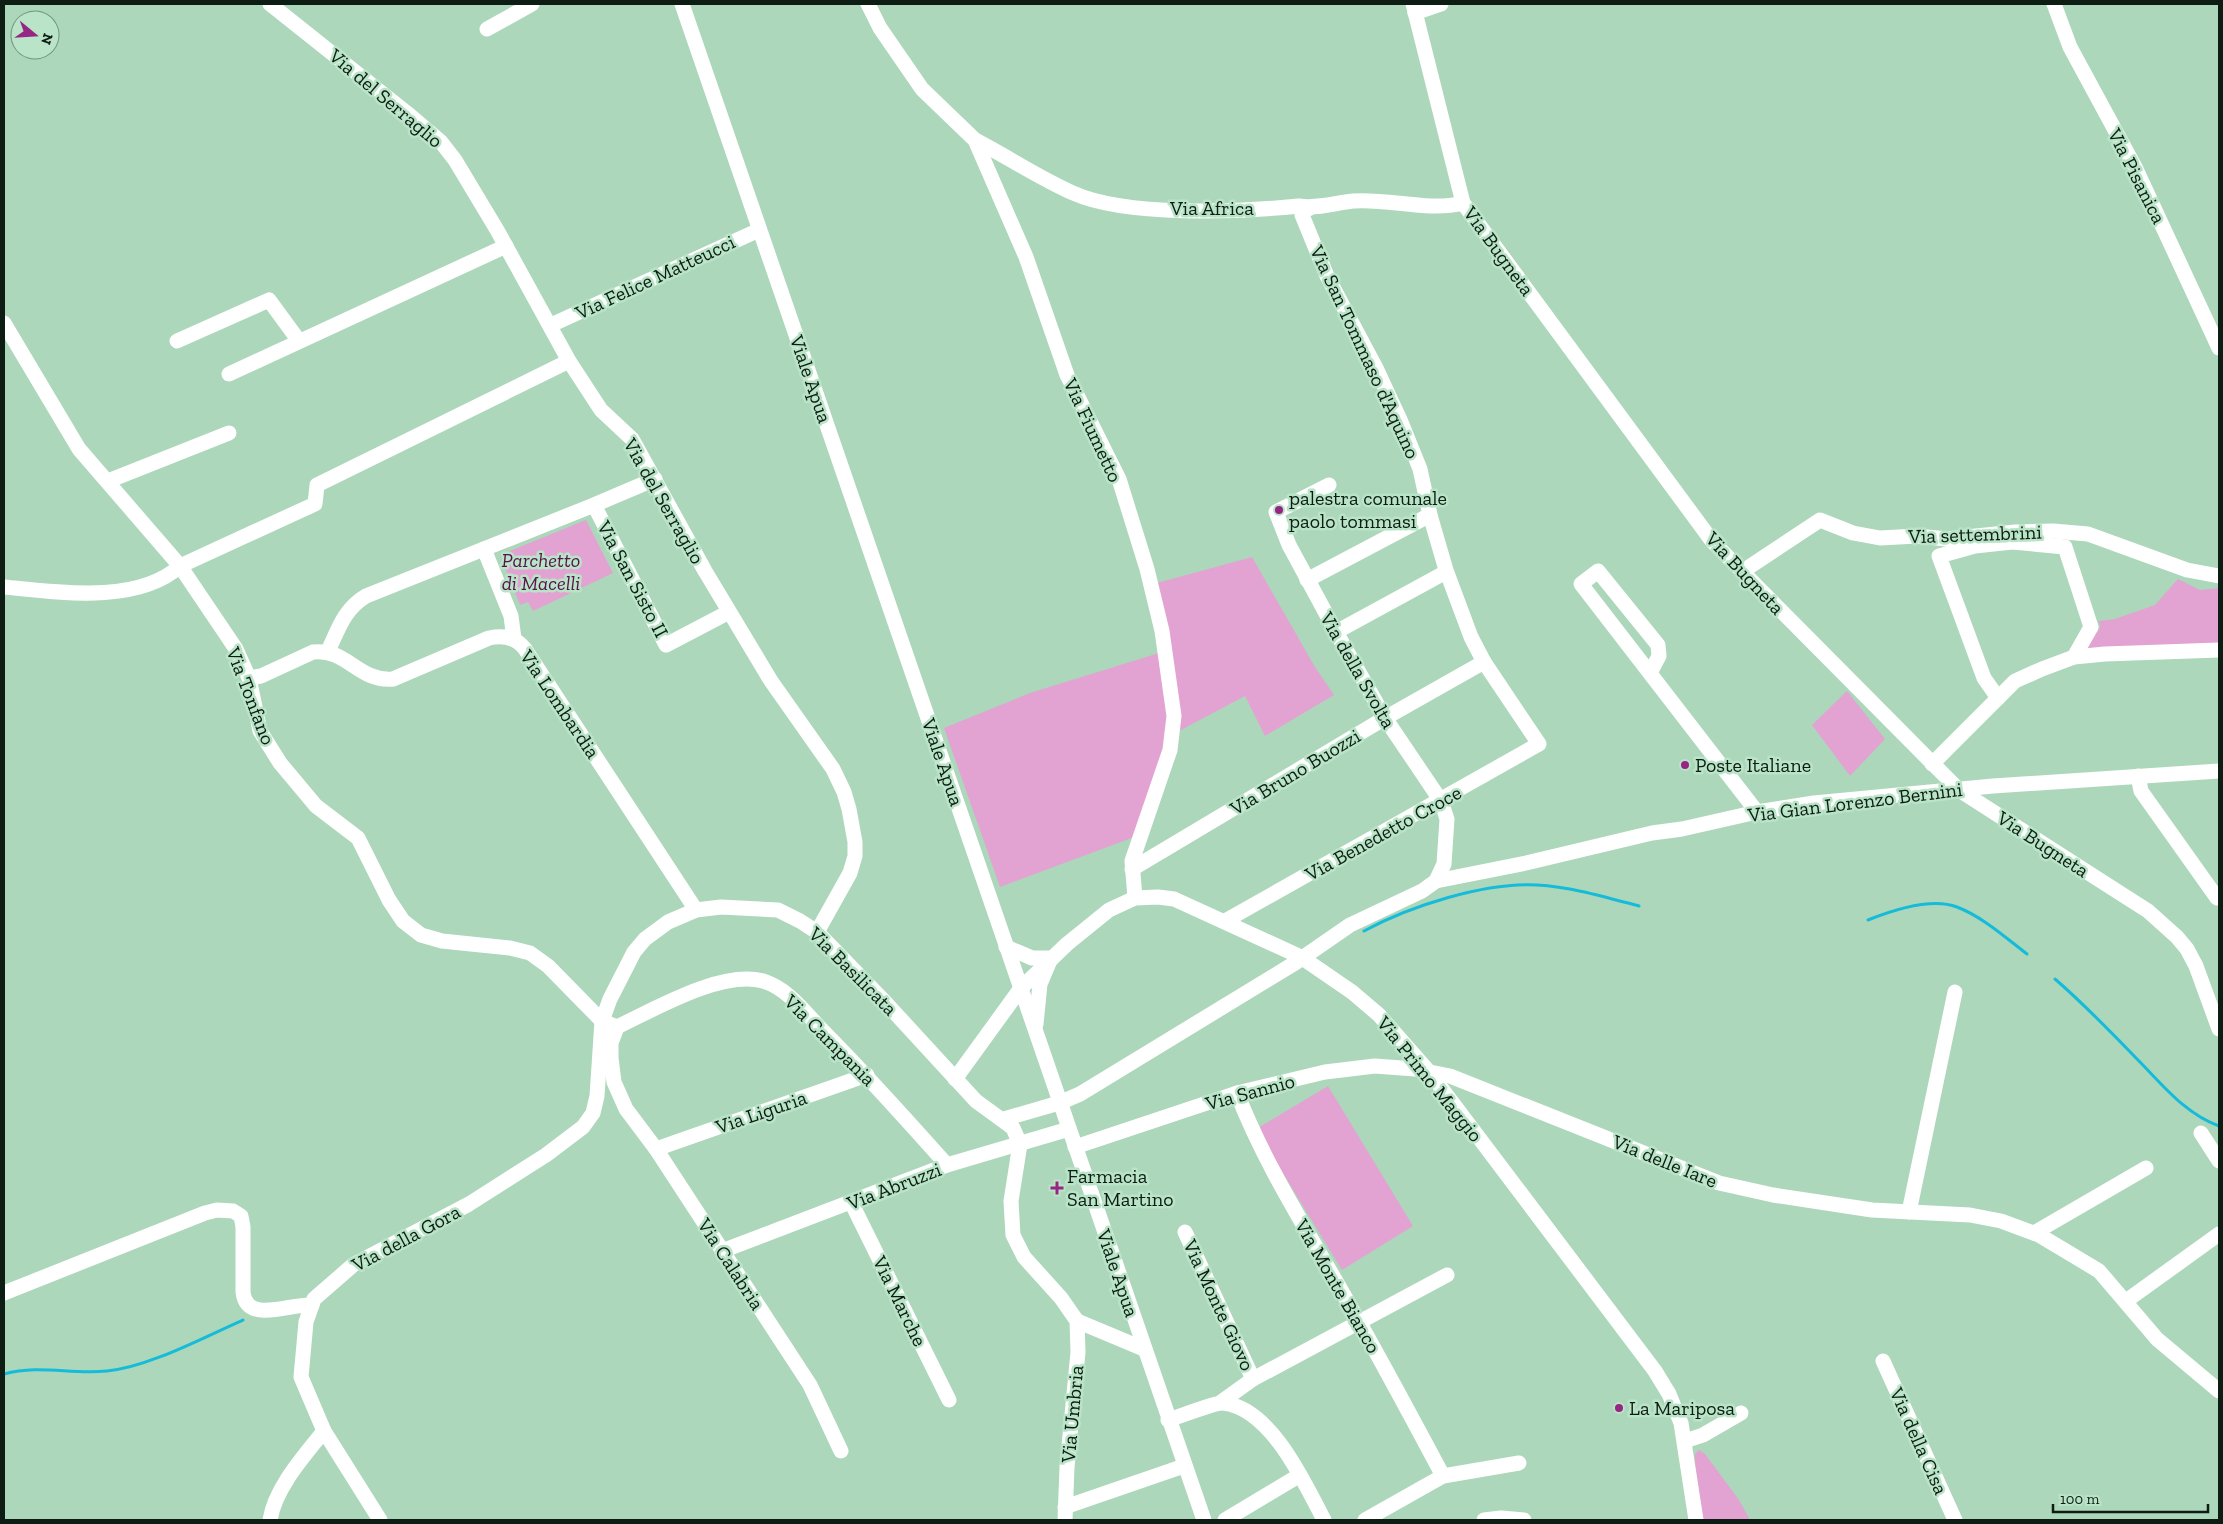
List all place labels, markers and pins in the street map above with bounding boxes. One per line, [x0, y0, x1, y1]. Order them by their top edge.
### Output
place label: palestra comunale paolo tommasi [1289, 486, 1447, 533]
marker: palestra comunale paolo tommasi [1273, 504, 1285, 516]
place label: Poste Italiane [1695, 753, 1811, 777]
marker: Poste Italiane [1679, 759, 1691, 771]
place label: Farmacia San Martino [1067, 1164, 1174, 1211]
marker: Farmacia San Martino [1051, 1182, 1063, 1194]
place label: La Mariposa [1629, 1396, 1735, 1420]
marker: La Mariposa [1613, 1402, 1625, 1414]

